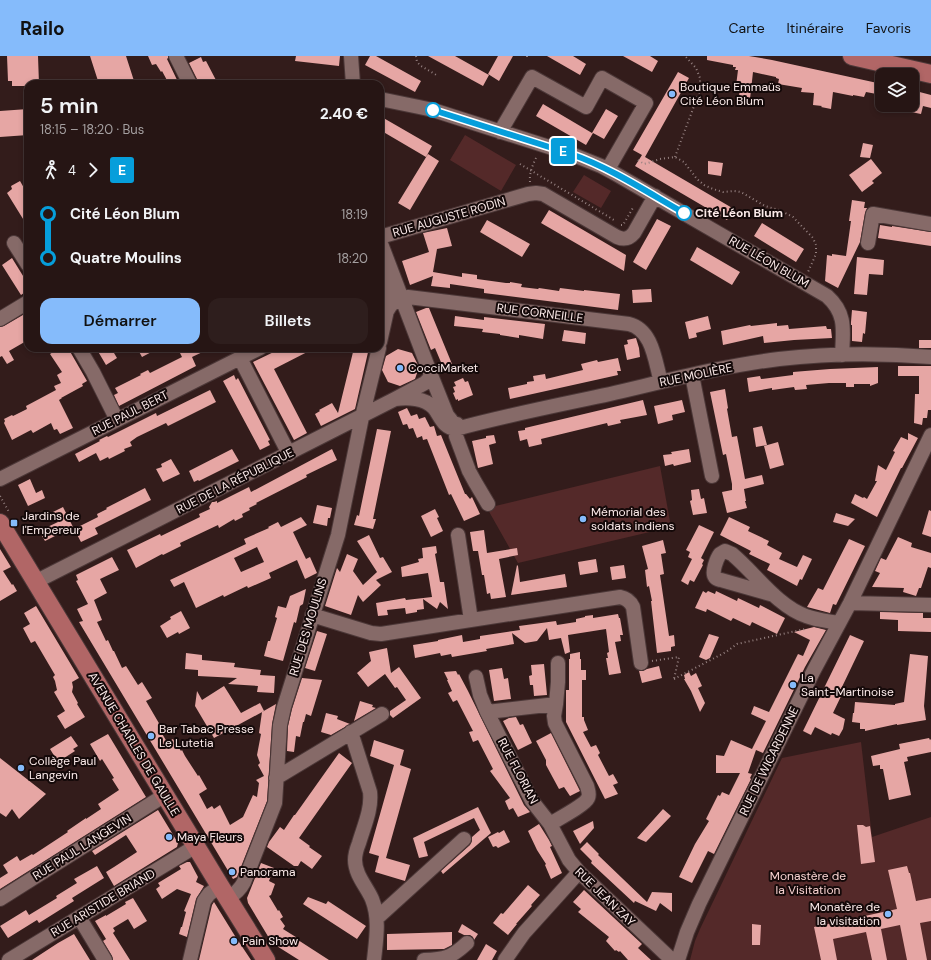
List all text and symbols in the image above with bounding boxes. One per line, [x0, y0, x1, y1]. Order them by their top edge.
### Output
text: Railo [20, 16, 65, 41]
text: Carte [729, 19, 765, 37]
text: Itinéraire [787, 19, 844, 37]
text: Favoris [866, 19, 911, 37]
map controls [875, 68, 919, 112]
button: layers [875, 68, 919, 112]
place label: Boutique Emmaüs Cité Léon Blum [680, 79, 781, 109]
marker: Boutique Emmaüs Cité Léon Blum [667, 89, 677, 99]
text: 5 min [40, 91, 98, 120]
unlabelled marker [425, 102, 441, 118]
text: 2.40 € [320, 104, 368, 124]
text: 18:15 – 18:20 · Bus [40, 121, 144, 138]
line badge: E [550, 138, 576, 164]
text: E [559, 142, 567, 160]
icon: walk [40, 159, 62, 181]
icon: forward [82, 159, 104, 181]
text: E [118, 161, 126, 179]
text: 4 [68, 162, 76, 179]
street label: RUE AUGUSTE RODIN [391, 193, 507, 241]
text: Cité Léon Blum [70, 204, 180, 224]
marker: Cité Léon Blum [676, 205, 692, 221]
place label: Cité Léon Blum [695, 205, 783, 221]
text: 18:19 [341, 206, 368, 223]
street label: RUE LÉON BLUM [726, 233, 812, 291]
text: Quatre Moulins [70, 248, 182, 268]
text: 18:20 [337, 250, 368, 267]
button: Démarrer [40, 298, 200, 344]
button: Billets [208, 298, 368, 344]
street label: RUE CORNEILLE [496, 300, 585, 326]
street label: RUE MOLIÈRE [658, 359, 734, 391]
place label: CocciMarket [408, 360, 479, 376]
marker: CocciMarket [395, 363, 405, 373]
street label: RUE PAUL BERT [89, 387, 171, 439]
street label: RUE DE LA RÉPUBLIQUE [174, 444, 297, 518]
place label: Mémorial des soldats indiens [591, 504, 675, 534]
place label: Jardins de l'Empereur [22, 508, 81, 538]
marker: Mémorial des soldats indiens [578, 514, 588, 524]
marker: Jardins de l'Empereur [9, 518, 19, 528]
street label: RUE DES MOULINS [285, 576, 331, 678]
street label: AVENUE CHARLES DE GAULLE [85, 669, 183, 819]
place label: La Saint-Martinoise [801, 670, 894, 700]
marker: La Saint-Martinoise [788, 680, 798, 690]
street label: RUE DE WICARDENNE [736, 704, 802, 818]
place label: Bar Tabac Presse Le Lutetia [159, 721, 254, 751]
marker: Bar Tabac Presse Le Lutetia [146, 731, 156, 741]
street label: RUE FLORIAN [494, 735, 542, 807]
place label: Collège Paul Langevin [29, 753, 96, 783]
marker: Collège Paul Langevin [16, 763, 26, 773]
street label: RUE PAUL LANGEVIN [30, 810, 134, 884]
place label: Maya Fleurs [177, 829, 243, 845]
marker: Maya Fleurs [164, 832, 174, 842]
place label: Panorama [240, 864, 295, 880]
street label: RUE JEAN ZAY [571, 864, 639, 930]
street label: RUE ARISTIDE BRIAND [48, 865, 158, 941]
marker: Panorama [227, 867, 237, 877]
park label: Monastère de la Visitation [770, 868, 846, 898]
place label: Monatère de la visitation [810, 899, 880, 929]
marker: Monatère de la visitation [883, 909, 893, 919]
place label: Pain Show [242, 933, 298, 949]
marker: Pain Show [229, 936, 239, 946]

